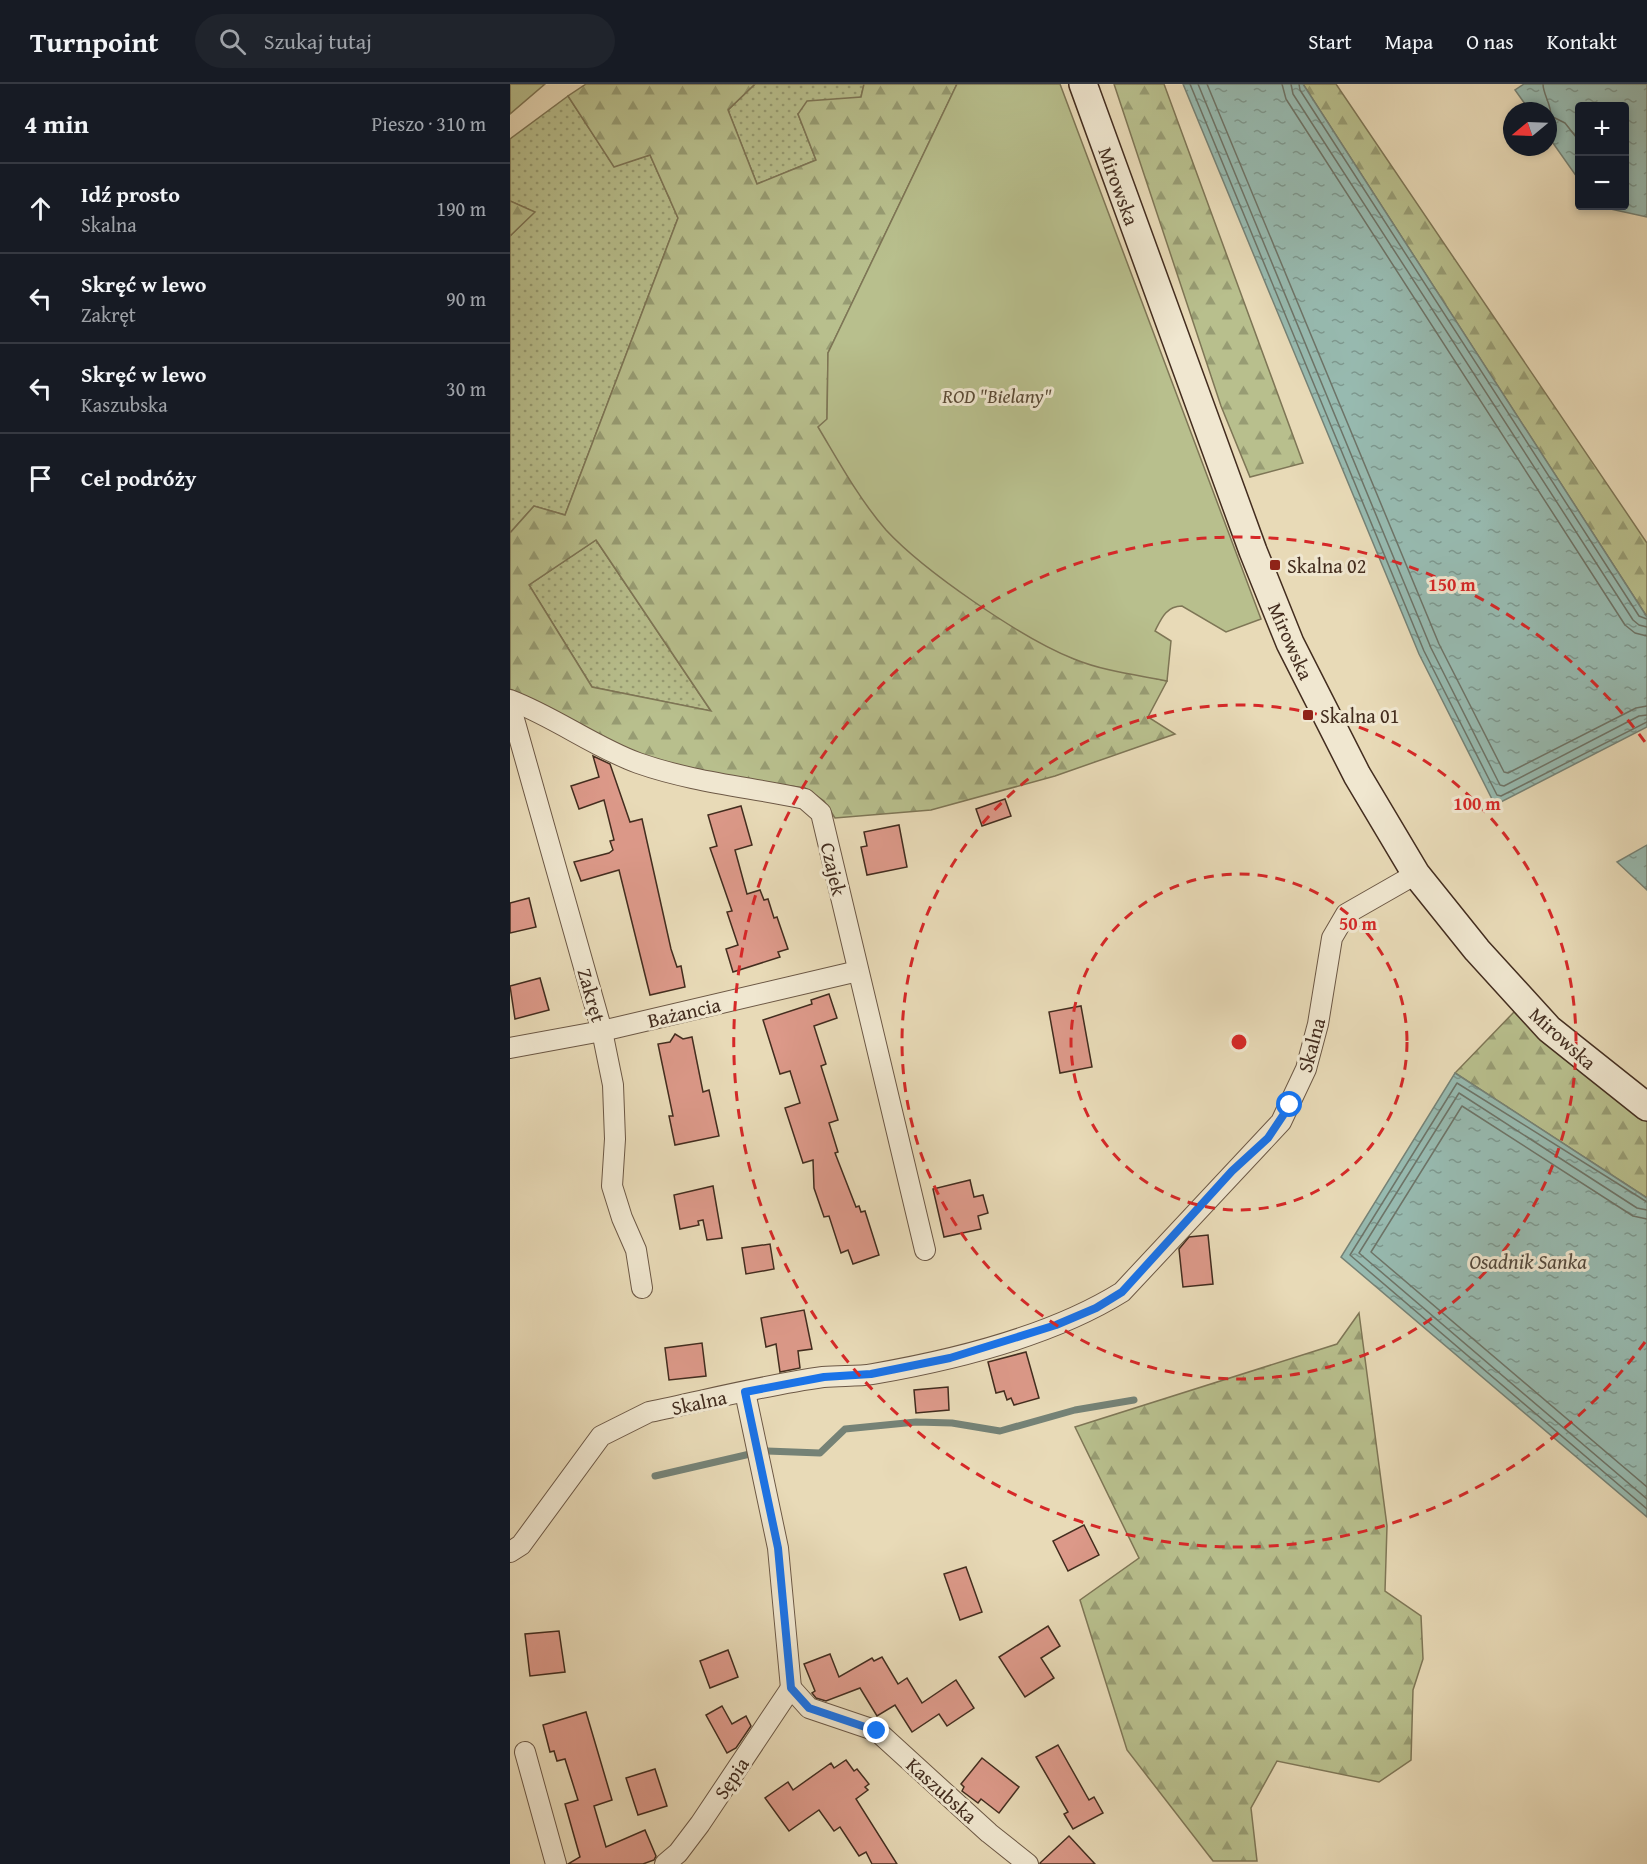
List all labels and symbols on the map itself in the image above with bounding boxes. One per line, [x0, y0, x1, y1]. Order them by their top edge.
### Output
north arrow [1503, 102, 1557, 156]
street label: Mirowska [1091, 143, 1147, 230]
park label: ROD "Bielany" [941, 381, 1052, 410]
place label: Skalna 02 [1287, 551, 1366, 580]
marker: Skalna 02 [1268, 558, 1282, 572]
text: 150 m [1428, 571, 1476, 598]
street label: Mirowska [1261, 598, 1321, 685]
place label: Skalna 01 [1320, 701, 1399, 730]
marker: Skalna 01 [1301, 708, 1315, 722]
text: 100 m [1453, 790, 1501, 817]
street label: Czajek [814, 839, 854, 899]
text: 50 m [1339, 910, 1378, 937]
street label: Zakręt [570, 965, 614, 1025]
street label: Bażancia [645, 989, 724, 1034]
street label: Mirowska [1523, 1000, 1603, 1076]
street label: Skalna [1290, 1014, 1332, 1076]
centre of rings [1229, 1032, 1249, 1052]
route start [1276, 1091, 1302, 1117]
water label: Osadnik Sanka [1469, 1246, 1587, 1277]
street label: Skalna [669, 1382, 730, 1422]
route end [863, 1717, 889, 1743]
street label: Kaszubska [900, 1750, 984, 1830]
street label: Sępia [706, 1751, 756, 1805]

